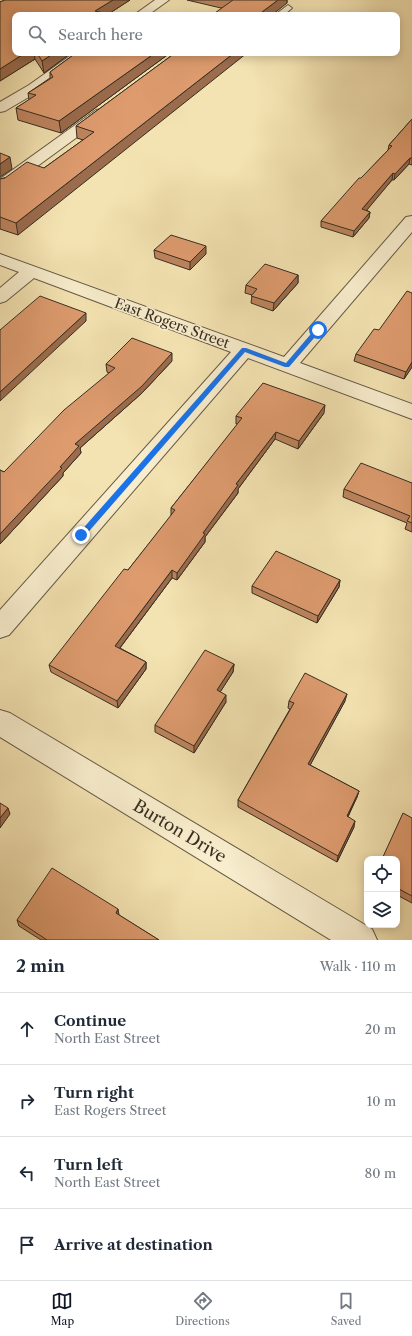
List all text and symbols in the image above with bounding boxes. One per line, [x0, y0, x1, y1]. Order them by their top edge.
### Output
search box [12, 12, 400, 56]
icon: search [26, 23, 48, 45]
text: Search here [58, 25, 143, 44]
street label: East Rogers Street [112, 294, 232, 352]
route start [309, 321, 327, 339]
route end [72, 526, 90, 544]
street label: Burton Drive [130, 795, 230, 867]
map controls [364, 856, 400, 928]
button: locate [364, 856, 400, 892]
button: layers [364, 892, 400, 928]
text: 2 min [16, 956, 65, 976]
text: Walk · 110 m [320, 958, 396, 974]
text: Continue [54, 1011, 126, 1030]
icon: ahead [16, 1018, 38, 1040]
text: 20 m [365, 1021, 396, 1037]
text: North East Street [54, 1030, 160, 1046]
text: Turn right [54, 1083, 134, 1102]
icon: right [16, 1090, 38, 1112]
text: 10 m [367, 1093, 396, 1109]
text: East Rogers Street [54, 1102, 166, 1118]
text: Turn left [54, 1155, 123, 1174]
icon: left [16, 1162, 38, 1184]
text: 80 m [364, 1165, 396, 1181]
text: North East Street [54, 1174, 160, 1190]
icon: arrive [16, 1234, 38, 1256]
text: Arrive at destination [54, 1235, 213, 1254]
tab: Map [51, 1290, 74, 1328]
tab: Directions [175, 1290, 230, 1328]
tab: Saved [331, 1290, 361, 1328]

